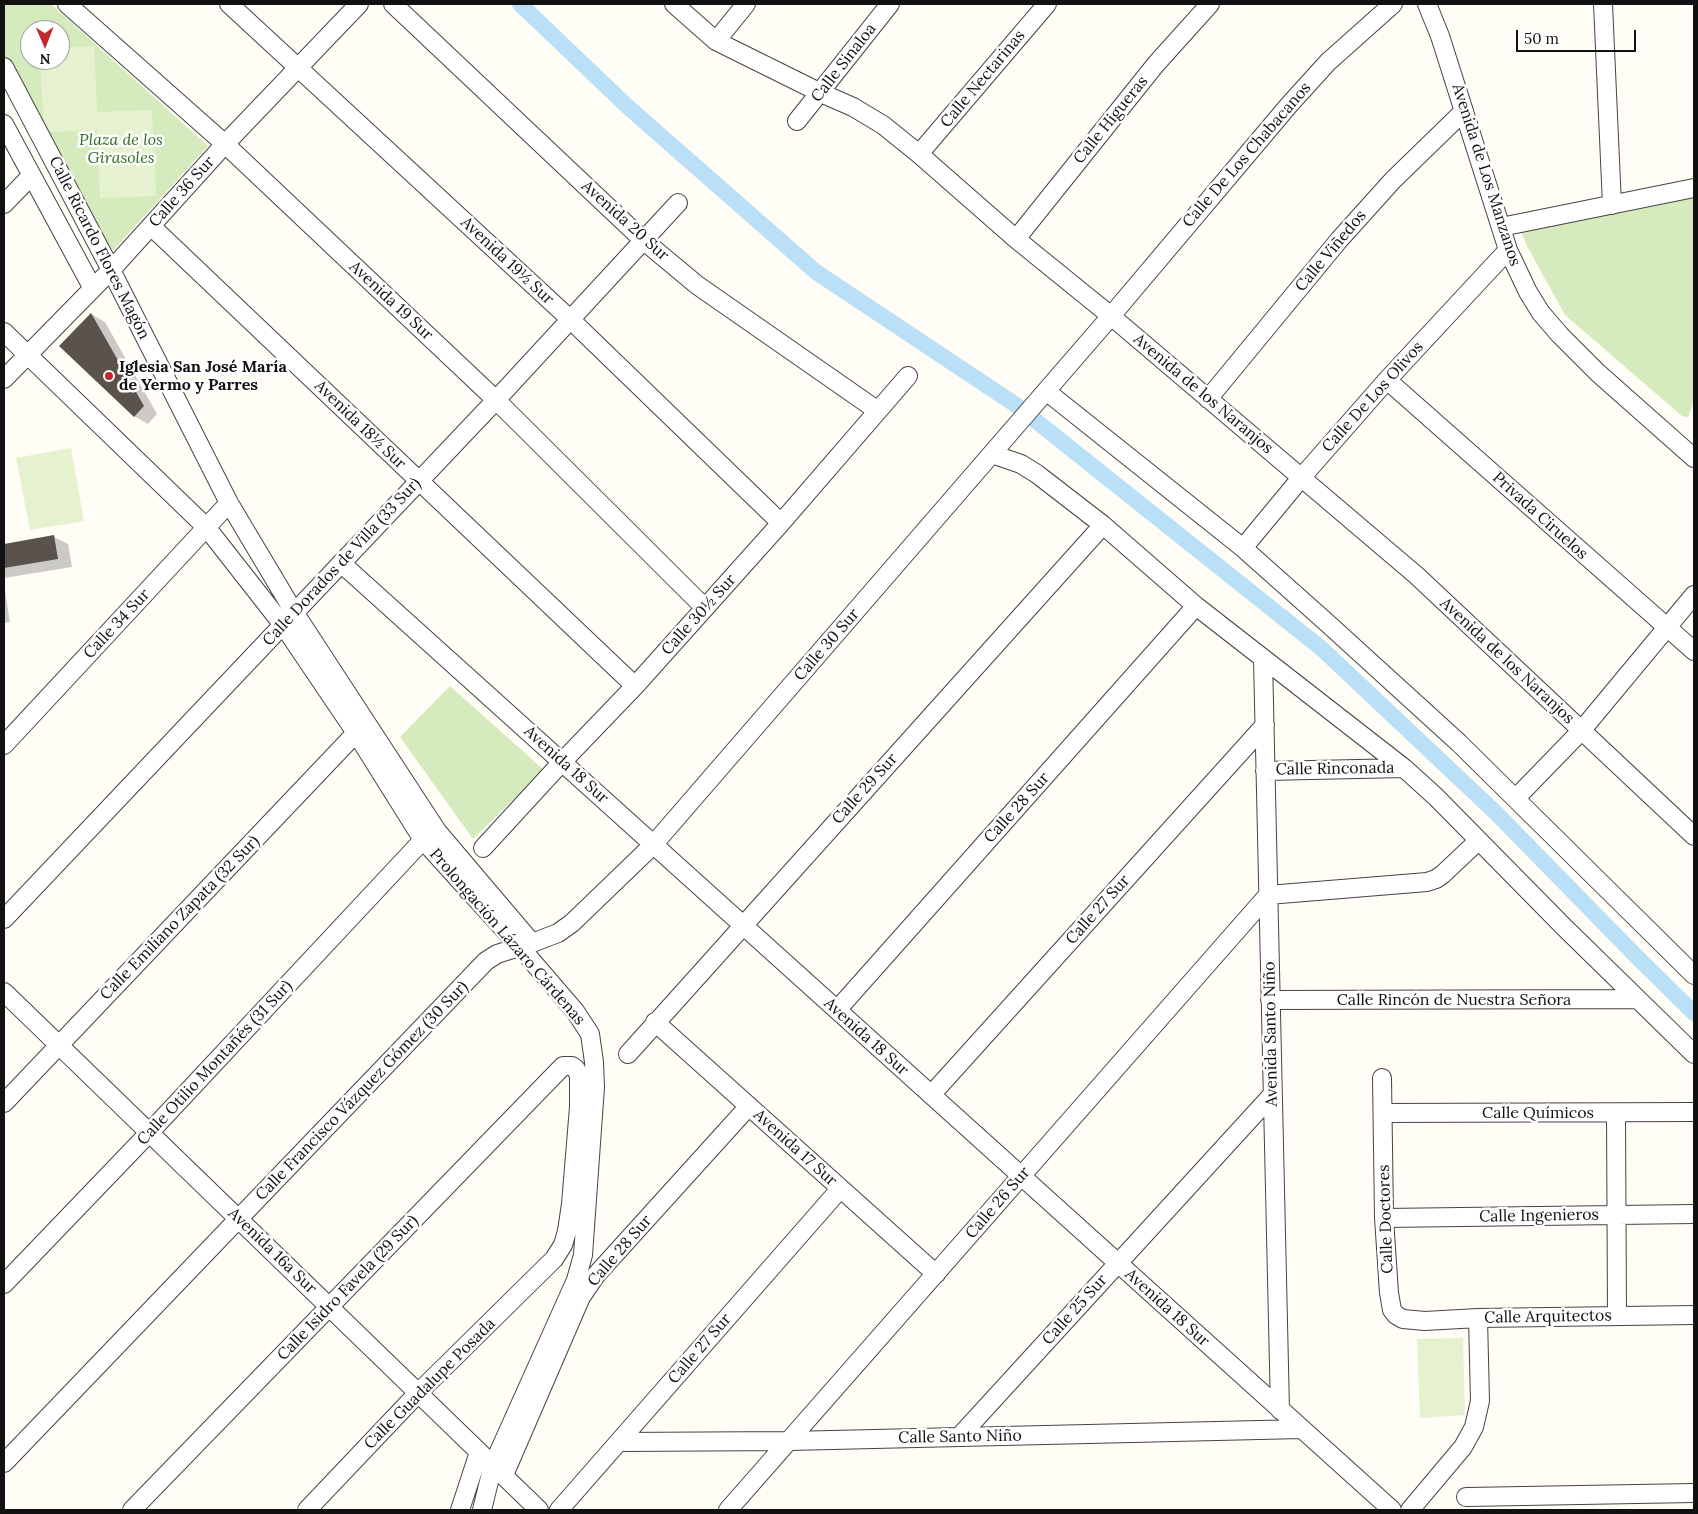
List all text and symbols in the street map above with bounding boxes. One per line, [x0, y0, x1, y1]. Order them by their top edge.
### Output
north arrow [20, 20, 70, 70]
street label: Calle Sinaloa [807, 20, 881, 106]
scale bar [1518, 20, 1638, 52]
street label: Calle Nectarinas [937, 26, 1029, 132]
text: 50 m [1524, 29, 1559, 48]
text: N [40, 50, 51, 68]
street label: Calle Higueras [1070, 72, 1152, 168]
street label: Calle De Los Chabacanos [1179, 79, 1315, 231]
street label: Avenida de Los Manzanos [1447, 81, 1525, 269]
park label: Plaza de los Girasoles [79, 130, 163, 168]
street label: Calle Ricardo Flores Magón [44, 153, 154, 343]
street label: Calle 36 Sur [145, 153, 219, 231]
street label: Avenida 20 Sur [577, 177, 673, 265]
street label: Calle Viñedos [1291, 206, 1371, 296]
street label: Avenida 19½ Sur [457, 213, 557, 309]
street label: Avenida 19 Sur [345, 257, 437, 345]
street label: Avenida de los Naranjos [1129, 330, 1277, 458]
street label: Calle De Los Olivos [1318, 338, 1428, 456]
place label: Iglesia San José María de Yermo y Parres [119, 357, 287, 395]
marker: Iglesia San José María de Yermo y Parres [103, 370, 115, 382]
street label: Avenida 18½ Sur [310, 377, 410, 473]
street label: Privada Ciruelos [1489, 468, 1591, 564]
street label: Calle Dorados de Villa (33 Sur) [259, 474, 425, 650]
street label: Calle 30½ Sur [658, 571, 740, 659]
street label: Calle 34 Sur [80, 585, 154, 663]
street label: Avenida de los Naranjos [1436, 594, 1578, 728]
street label: Calle 30 Sur [790, 605, 864, 685]
street label: Avenida 18 Sur [520, 722, 612, 808]
street label: Calle 29 Sur [828, 750, 902, 828]
street label: Calle Rinconada [1275, 758, 1395, 780]
street label: Calle 28 Sur [980, 769, 1054, 847]
street label: Calle Emiliano Zapata (32 Sur) [96, 832, 264, 1004]
street label: Prolongación Lázaro Cárdenas [425, 845, 589, 1029]
street label: Calle 27 Sur [1062, 871, 1134, 949]
street label: Avenida Santo Niño [1260, 961, 1282, 1107]
street label: Calle Otilio Montañés (31 Sur) [134, 977, 296, 1149]
street label: Calle Francisco Vázquez Gómez (30 Sur) [252, 977, 472, 1205]
street label: Calle Rincón de Nuestra Señora [1337, 990, 1571, 1010]
street label: Avenida 18 Sur [820, 994, 912, 1080]
street label: Calle Químicos [1482, 1103, 1594, 1123]
street label: Avenida 17 Sur [749, 1106, 841, 1190]
street label: Calle 26 Sur [962, 1163, 1034, 1243]
street label: Calle Doctores [1375, 1164, 1397, 1274]
street label: Avenida 16a Sur [224, 1204, 320, 1298]
street label: Calle Ingenieros [1479, 1205, 1599, 1227]
street label: Calle Isidro Favela (29 Sur) [273, 1211, 423, 1365]
street label: Calle 28 Sur [584, 1211, 656, 1291]
street label: Avenida 18 Sur [1121, 1265, 1213, 1351]
street label: Calle 25 Sur [1038, 1271, 1112, 1349]
street label: Calle Arquitectos [1484, 1306, 1612, 1328]
street label: Calle 27 Sur [664, 1310, 736, 1388]
street label: Calle Guadalupe Posada [360, 1314, 500, 1454]
street label: Calle Santo Niño [898, 1426, 1022, 1448]

